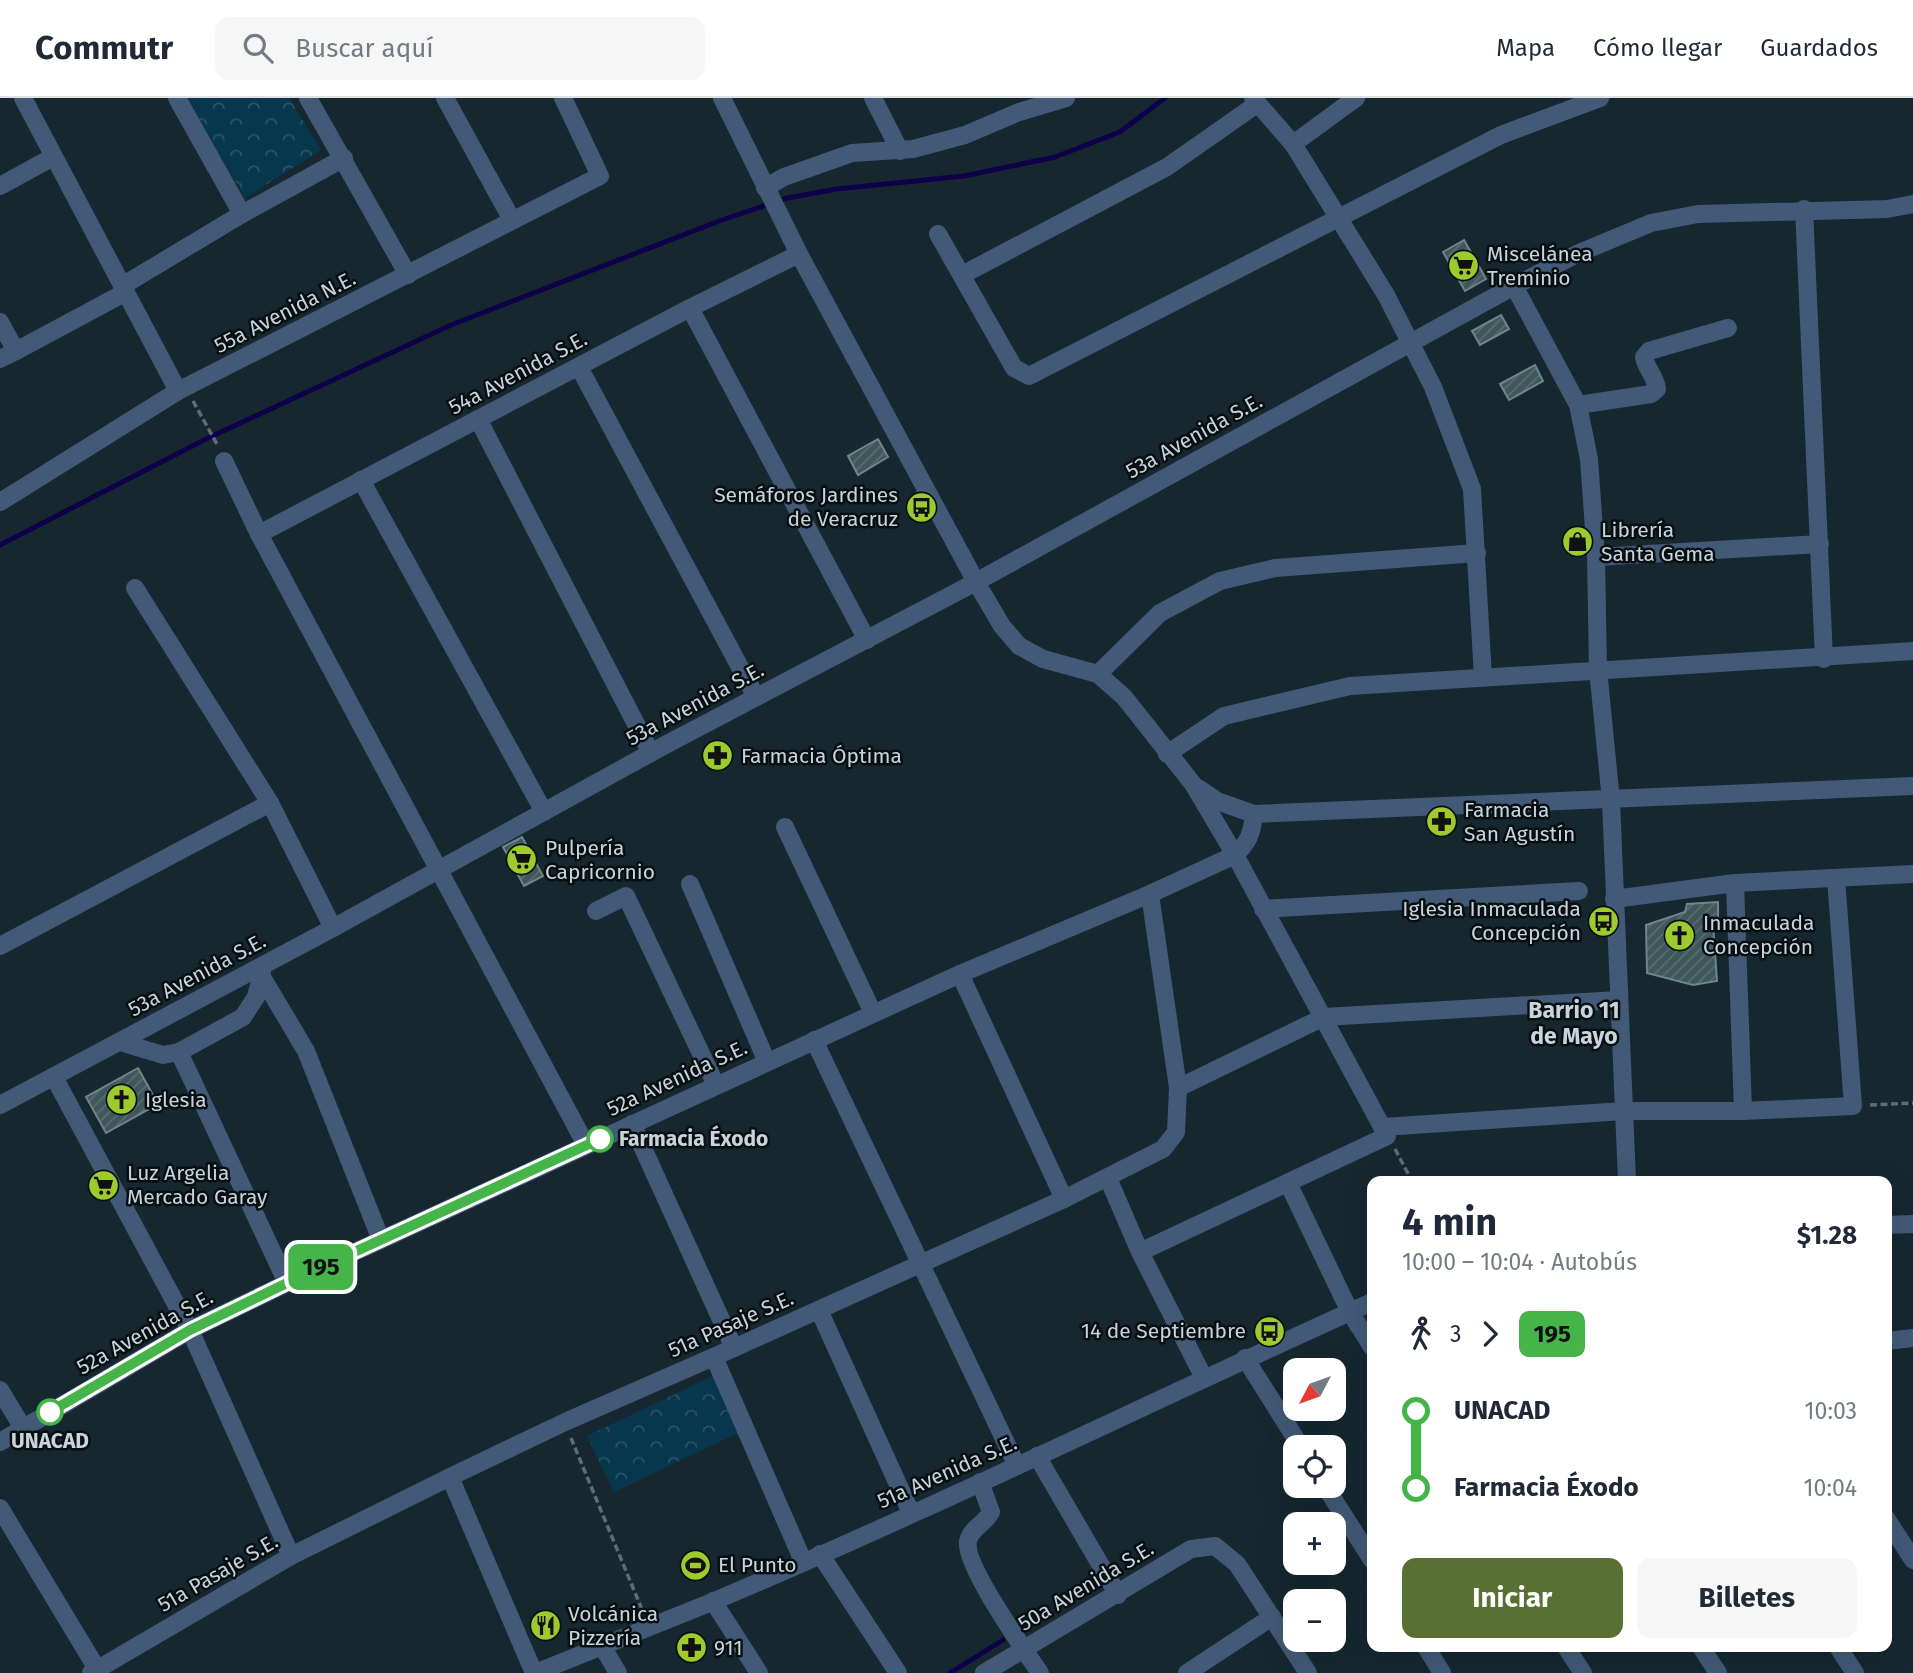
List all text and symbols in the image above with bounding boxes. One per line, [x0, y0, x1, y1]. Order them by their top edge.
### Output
search box [215, 17, 705, 80]
text: Commutr [35, 28, 173, 68]
icon: search [239, 29, 277, 67]
text: Buscar aquí [295, 33, 434, 64]
text: Mapa [1496, 34, 1555, 62]
text: Cómo llegar [1593, 34, 1722, 62]
text: Guardados [1760, 34, 1878, 62]
place label: Miscelánea Treminio [1487, 241, 1593, 291]
supermarket icon: Miscelánea Treminio [1447, 249, 1481, 283]
street label: 55a Avenida N.E. [210, 265, 360, 359]
street label: 54a Avenida S.E. [444, 326, 592, 420]
street label: 53a Avenida S.E. [1121, 388, 1267, 484]
place label: Semáforos Jardines de Veracruz [714, 482, 898, 532]
bus stop icon: Semáforos Jardines de Veracruz [904, 490, 938, 524]
place label: Librería Santa Gema [1601, 517, 1715, 567]
shop icon: Librería Santa Gema [1561, 525, 1595, 559]
street label: 53a Avenida S.E. [622, 657, 768, 751]
pharmacy icon: Farmacia Óptima [701, 739, 735, 773]
place label: Farmacia Óptima [741, 743, 902, 769]
place label: Farmacia San Agustín [1464, 797, 1575, 847]
pharmacy icon: Farmacia San Agustín [1424, 805, 1458, 839]
place label: Pulpería Capricornio [545, 835, 655, 885]
supermarket icon: Pulpería Capricornio [505, 843, 539, 877]
place label: Iglesia Inmaculada Concepción [1402, 896, 1581, 946]
bus stop icon: Iglesia Inmaculada Concepción [1587, 904, 1621, 938]
place label: Inmaculada Concepción [1703, 910, 1814, 960]
church icon: Inmaculada Concepción [1663, 918, 1697, 952]
street label: 53a Avenida S.E. [124, 928, 270, 1022]
district label: Barrio 11 de Mayo [1528, 996, 1620, 1050]
street label: 52a Avenida S.E. [603, 1034, 751, 1122]
church icon: Iglesia [105, 1083, 139, 1117]
place label: Iglesia [145, 1087, 207, 1113]
place label: Farmacia Éxodo [619, 1125, 768, 1152]
marker: Farmacia Éxodo [587, 1126, 613, 1152]
place label: Luz Argelia Mercado Garay [127, 1160, 268, 1210]
supermarket icon: Luz Argelia Mercado Garay [87, 1168, 121, 1202]
text: 4 min [1402, 1199, 1497, 1245]
text: $1.28 [1797, 1220, 1857, 1251]
line badge: 195 [281, 1244, 361, 1290]
text: 10:00 – 10:04 · Autobús [1402, 1248, 1637, 1276]
text: 195 [302, 1253, 340, 1281]
street label: 52a Avenida S.E. [72, 1284, 218, 1380]
street label: 51a Pasaje S.E. [664, 1285, 798, 1363]
bus stop icon: 14 de Septiembre [1252, 1314, 1286, 1348]
icon: walk [1402, 1315, 1440, 1353]
icon: forward [1471, 1315, 1509, 1353]
place label: 14 de Septiembre [1081, 1318, 1246, 1344]
text: 3 [1450, 1320, 1461, 1348]
text: 195 [1533, 1320, 1571, 1348]
north arrow [1283, 1358, 1346, 1421]
map controls [1283, 1358, 1346, 1652]
text: UNACAD [1454, 1395, 1550, 1426]
text: 10:03 [1805, 1397, 1857, 1425]
marker: UNACAD [37, 1399, 63, 1425]
place label: UNACAD [11, 1428, 89, 1454]
street label: 51a Avenida S.E. [873, 1430, 1021, 1514]
button: locate [1283, 1435, 1346, 1498]
text: Farmacia Éxodo [1454, 1472, 1639, 1503]
text: 10:04 [1804, 1474, 1857, 1502]
button: + [1283, 1512, 1346, 1575]
street label: 51a Pasaje S.E. [153, 1528, 283, 1618]
street label: 50a Avenida S.E. [1014, 1535, 1158, 1637]
sports icon: El Punto [678, 1548, 712, 1582]
place label: El Punto [718, 1552, 797, 1578]
button: Iniciar [1402, 1558, 1623, 1638]
button: Billetes [1637, 1558, 1857, 1638]
button: − [1283, 1589, 1346, 1652]
place label: Volcánica Pizzería [568, 1601, 658, 1651]
restaurant icon: Volcánica Pizzería [528, 1609, 562, 1643]
pharmacy icon: 911 [674, 1631, 708, 1665]
place label: 911 [714, 1635, 743, 1661]

